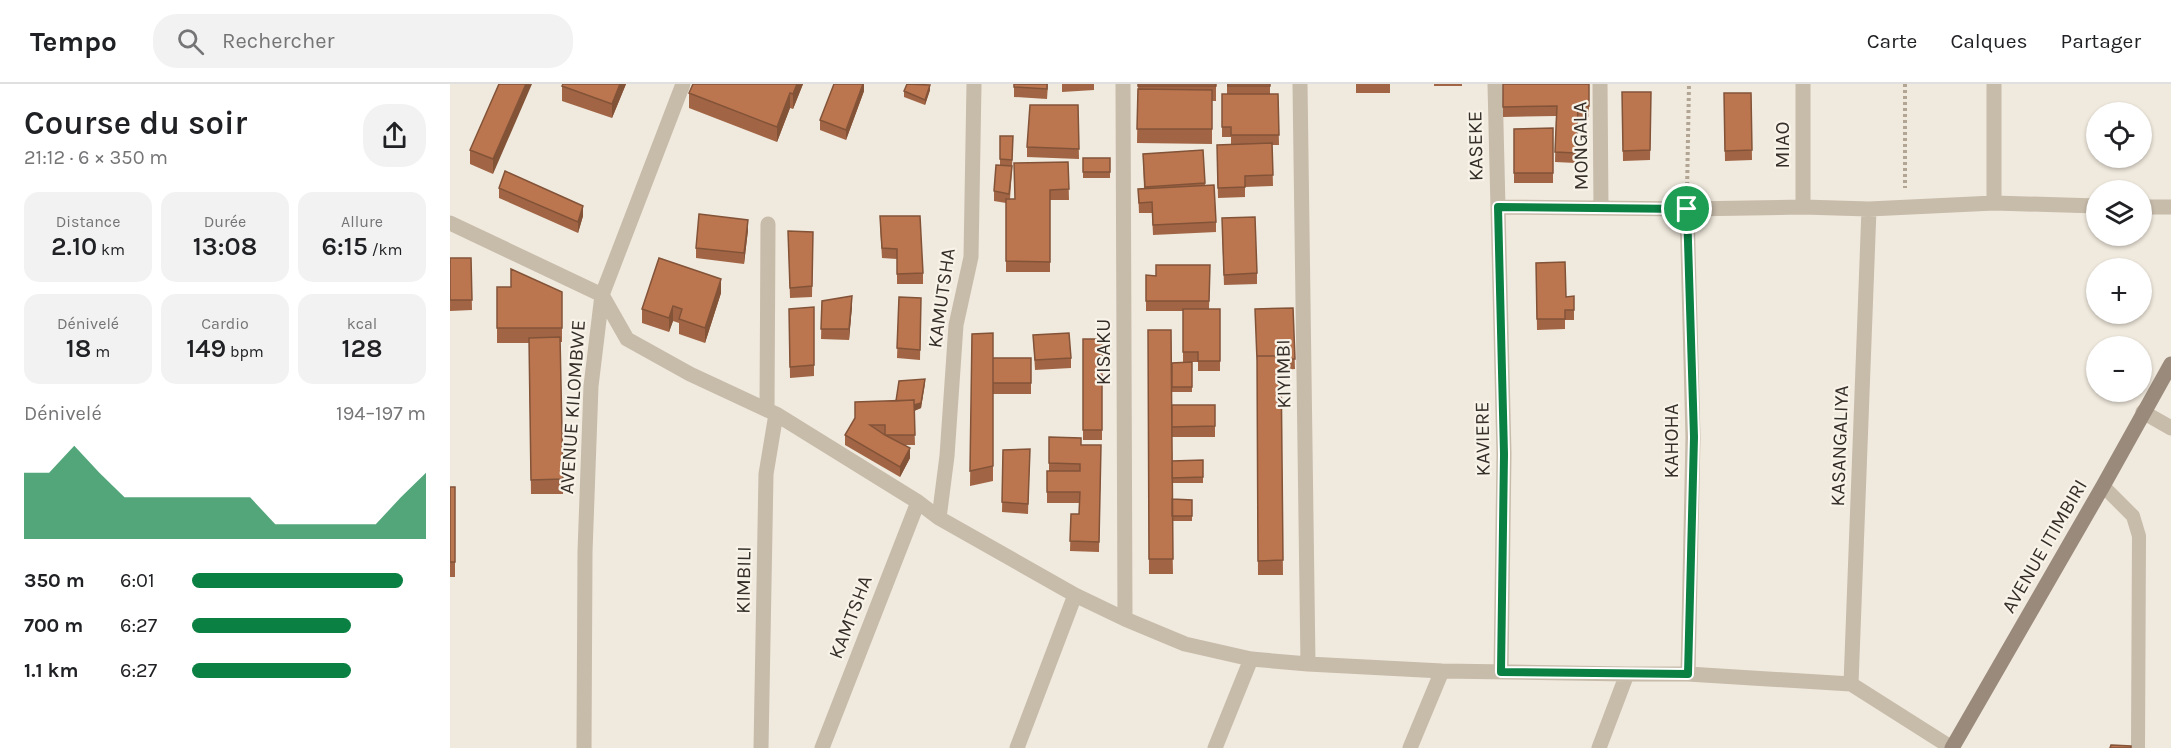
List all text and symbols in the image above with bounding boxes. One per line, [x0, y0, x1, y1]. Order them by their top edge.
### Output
search box [153, 14, 573, 68]
text: Tempo [30, 25, 117, 58]
icon: search [174, 25, 207, 58]
text: Rechercher [222, 28, 334, 54]
text: Carte [1867, 29, 1917, 53]
text: Calques [1950, 29, 2028, 53]
text: Partager [2061, 29, 2141, 53]
street label: MONGALA [1568, 101, 1593, 191]
map controls [2086, 102, 2152, 402]
button: locate [2086, 102, 2152, 168]
text: Course du soir [24, 104, 247, 142]
button: share [363, 104, 426, 167]
street label: KASEKE [1463, 111, 1488, 181]
street label: MIAO [1771, 122, 1794, 168]
text: 21:12 · 6 × 350 m [24, 146, 168, 169]
button: layers [2086, 180, 2152, 246]
pin [1661, 183, 1712, 234]
icon: arrive [1670, 192, 1703, 225]
text: Distance [56, 212, 120, 231]
text: Durée [204, 212, 246, 231]
text: Allure [341, 212, 383, 231]
text: 2.10 [51, 231, 97, 262]
text: 13:08 [193, 231, 257, 262]
text: 6:15 [321, 231, 368, 262]
text: km [97, 240, 125, 259]
text: /km [368, 240, 403, 259]
street label: KAMUTSHA [923, 247, 960, 349]
button: + [2086, 258, 2152, 324]
text: Dénivelé [57, 314, 119, 333]
text: Cardio [201, 314, 249, 333]
text: kcal [347, 314, 377, 333]
street label: AVENUE KILOMBWE [555, 319, 590, 495]
street label: KISAKU [1092, 319, 1115, 385]
text: 18 [66, 333, 91, 364]
text: 149 [186, 333, 226, 364]
text: 128 [341, 333, 383, 364]
button: − [2086, 336, 2152, 402]
street label: KIYIMBI [1271, 339, 1296, 409]
text: m [91, 342, 110, 361]
text: bpm [226, 342, 264, 361]
street label: KASANGALIYA [1826, 385, 1853, 507]
street label: KAVIERE [1470, 401, 1495, 477]
text: Dénivelé [24, 402, 102, 425]
text: 194–197 m [336, 402, 426, 425]
street label: KAHOHA [1660, 404, 1683, 478]
street label: AVENUE ITIMBIRI [1997, 475, 2092, 617]
street label: KIMBILI [731, 546, 756, 614]
text: 350 m [24, 569, 85, 592]
text: 6:01 [120, 569, 155, 592]
street label: KAMTSHA [824, 572, 877, 662]
text: 700 m [24, 614, 83, 637]
text: 6:27 [120, 614, 157, 637]
text: 1.1 km [24, 659, 78, 682]
text: 6:27 [120, 659, 157, 682]

